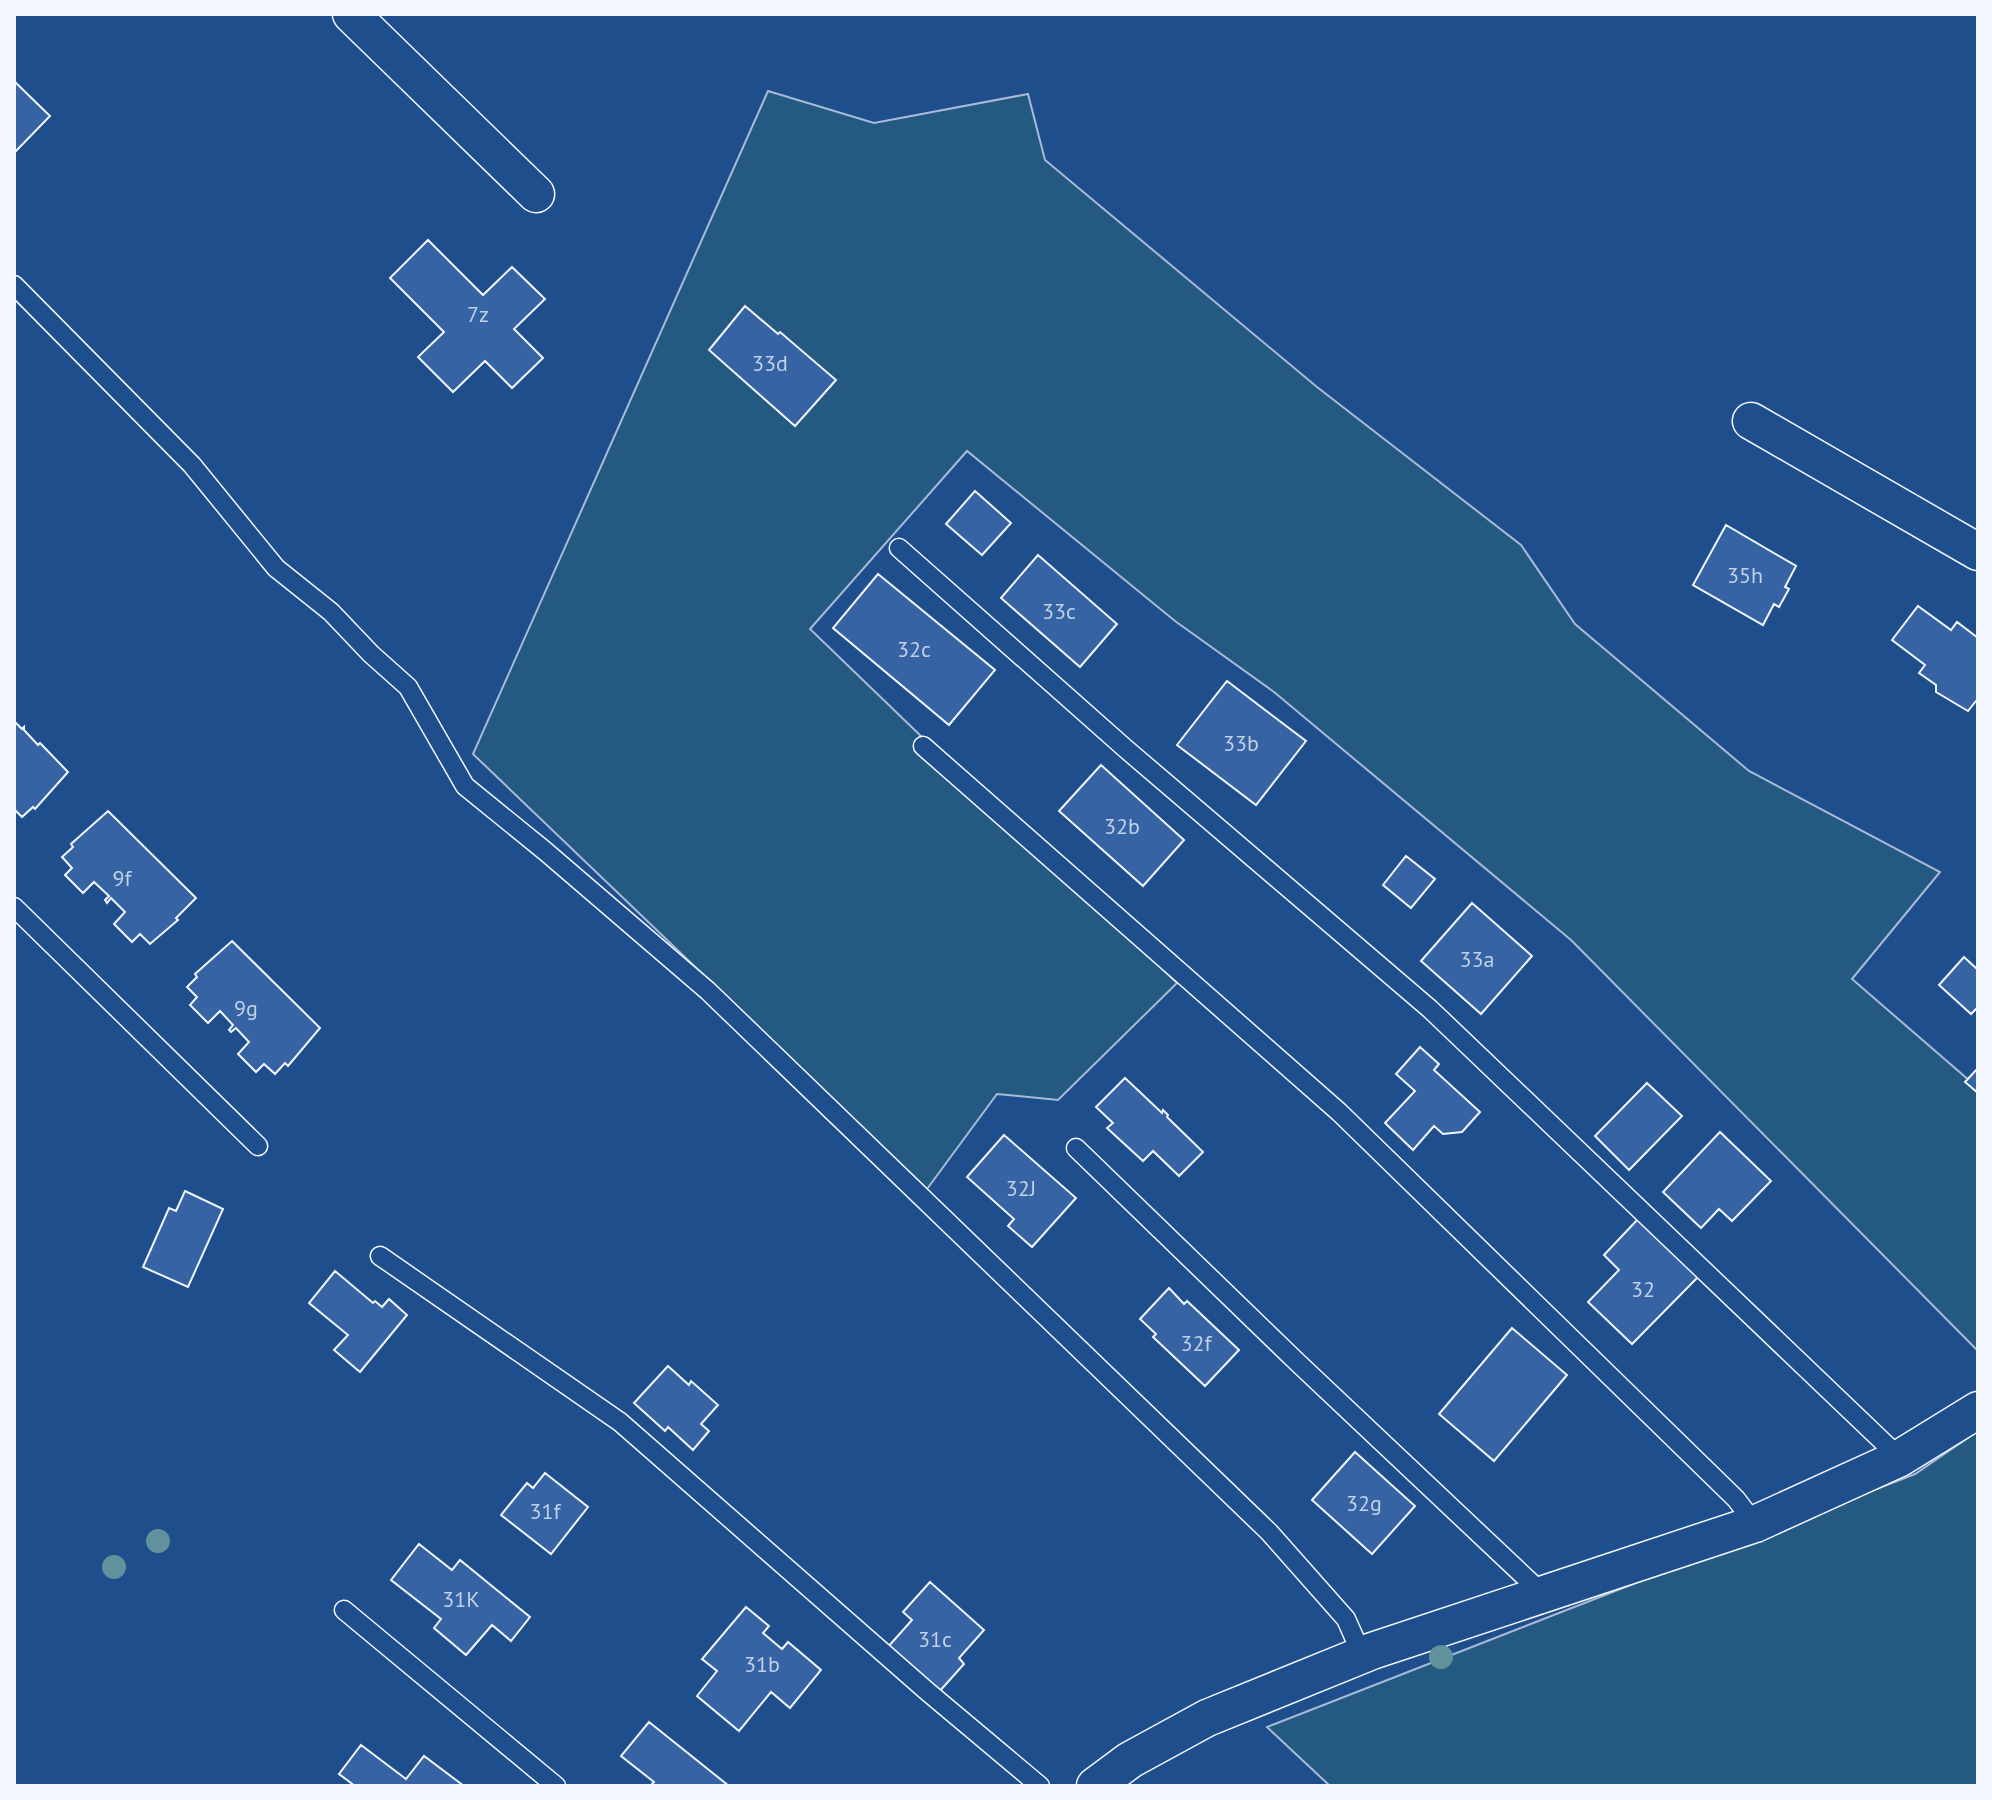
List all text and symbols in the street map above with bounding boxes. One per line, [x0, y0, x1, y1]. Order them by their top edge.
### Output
house number: 7z [467, 300, 489, 328]
house number: 33d [752, 349, 788, 377]
house number: 35h [1727, 561, 1763, 589]
house number: 33c [1042, 597, 1076, 625]
house number: 32c [897, 635, 931, 663]
house number: 33b [1223, 729, 1259, 757]
house number: 32b [1104, 812, 1140, 840]
house number: 9f [112, 864, 132, 892]
house number: 33a [1460, 945, 1494, 973]
house number: 9g [234, 994, 258, 1022]
house number: 32J [1006, 1174, 1036, 1202]
house number: 32 [1631, 1275, 1655, 1303]
house number: 32f [1181, 1329, 1212, 1357]
house number: 32g [1346, 1489, 1382, 1517]
house number: 31f [530, 1497, 561, 1525]
house number: 31K [442, 1585, 480, 1613]
house number: 31c [918, 1625, 952, 1653]
house number: 31b [744, 1650, 780, 1678]

